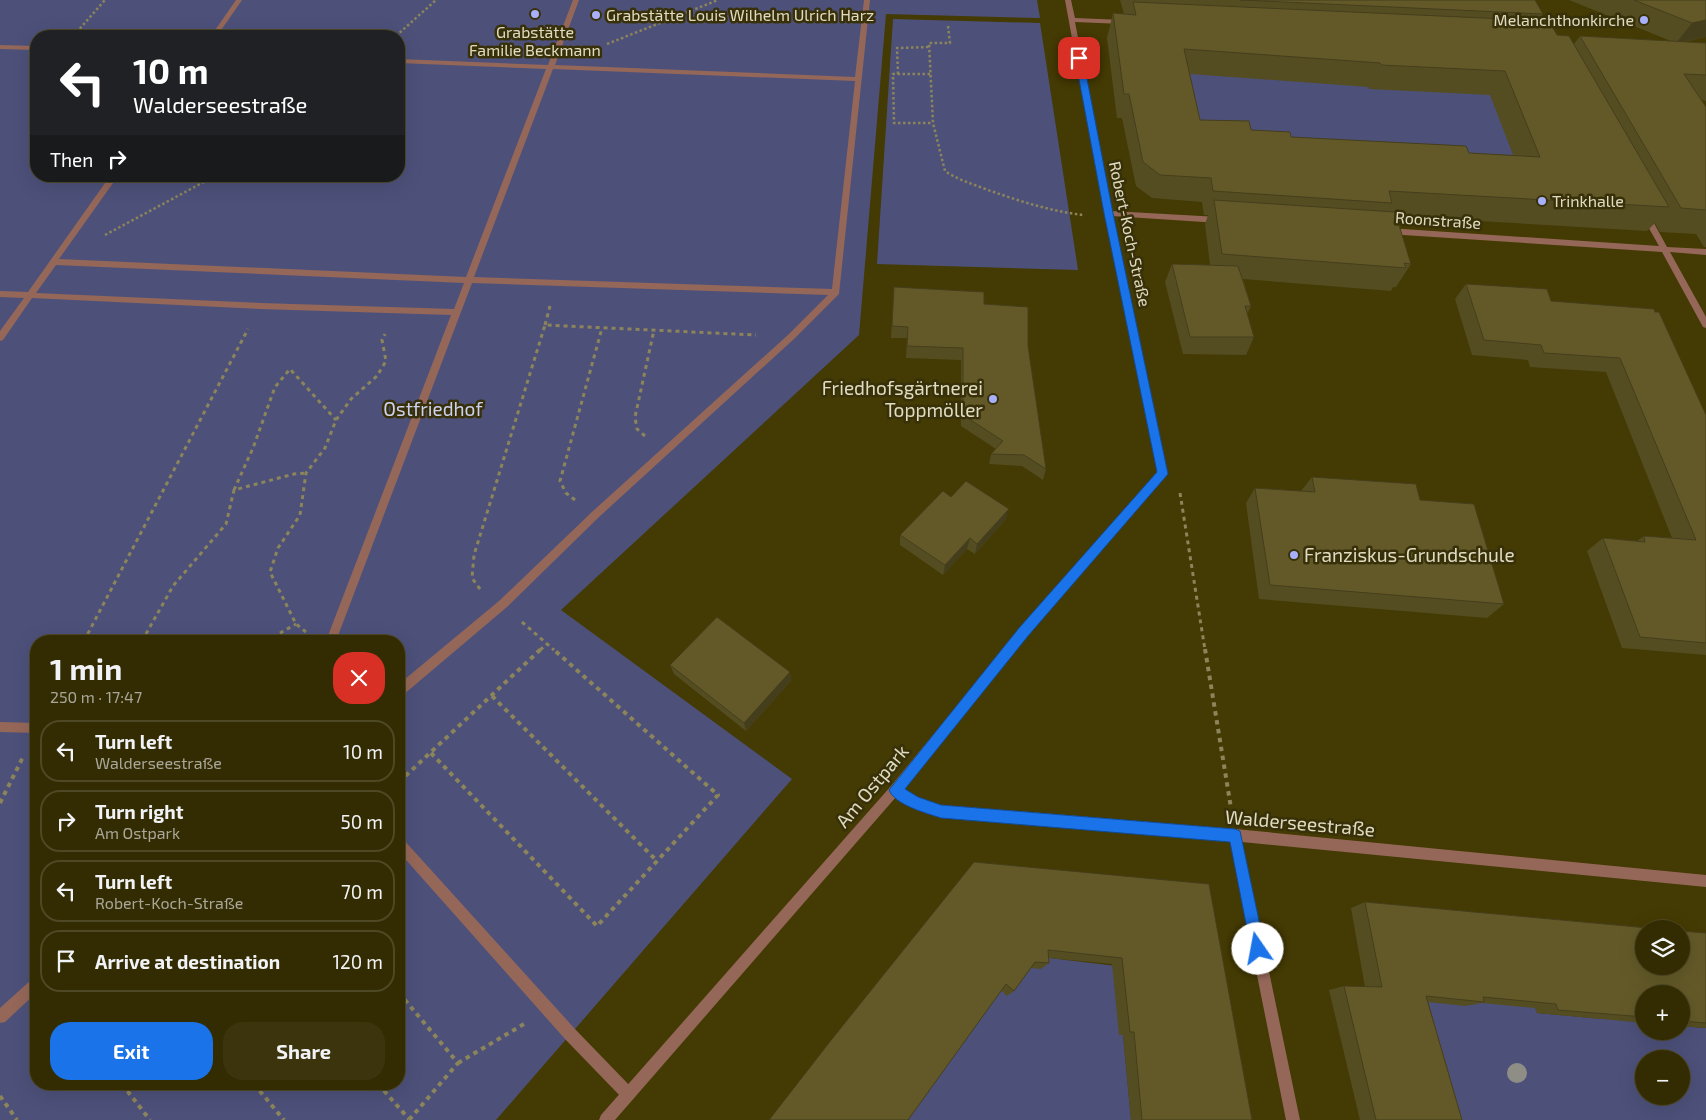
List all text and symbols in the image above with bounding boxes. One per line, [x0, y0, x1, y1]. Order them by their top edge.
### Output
place label: Grabstätte Louis Wilhelm Ulrich Harz [606, 5, 874, 24]
marker: Grabstätte Familie Beckmann [529, 8, 541, 20]
marker: Grabstätte Louis Wilhelm Ulrich Harz [590, 9, 602, 21]
place label: Melanchthonkirche [1494, 10, 1634, 29]
marker: Melanchthonkirche [1638, 14, 1650, 26]
place label: Grabstätte Familie Beckmann [469, 22, 601, 59]
pin [1058, 37, 1100, 79]
icon: arrive [1065, 44, 1093, 72]
text: 10 m [133, 49, 209, 91]
icon: left [50, 50, 115, 115]
text: Walderseestraße [133, 91, 307, 117]
icon: right [103, 145, 131, 173]
text: Then [50, 148, 93, 171]
street label: Robert-Koch-Straße [1106, 159, 1155, 308]
place label: Trinkhalle [1552, 191, 1624, 210]
marker: Trinkhalle [1536, 195, 1548, 207]
street label: Roonstraße [1394, 207, 1482, 232]
place label: Friedhofsgärtnerei Toppmöller [822, 376, 983, 421]
marker: Friedhofsgärtnerei Toppmöller [987, 393, 999, 405]
park label: Ostfriedhof [383, 397, 483, 420]
place label: Franziskus-Grundschule [1304, 543, 1515, 566]
marker: Franziskus-Grundschule [1288, 549, 1300, 561]
text: 1 min [50, 650, 122, 686]
button: close [333, 652, 385, 704]
text: 250 m · 17:47 [50, 687, 142, 706]
text: Turn left [95, 730, 172, 753]
icon: left [52, 737, 80, 765]
street label: Am Ostpark [830, 739, 913, 832]
text: 10 m [343, 740, 383, 763]
text: Walderseestraße [95, 753, 222, 772]
text: Turn right [95, 800, 183, 823]
street label: Walderseestraße [1224, 804, 1376, 841]
icon: right [52, 807, 80, 835]
text: 50 m [340, 810, 383, 833]
text: Am Ostpark [95, 823, 180, 842]
text: Turn left [95, 870, 172, 893]
icon: left [52, 877, 80, 905]
text: 70 m [341, 880, 383, 903]
text: Robert-Koch-Straße [95, 893, 243, 912]
map controls [1635, 920, 1690, 1105]
button: layers [1635, 920, 1690, 975]
position arrow [1231, 922, 1283, 974]
icon: arrive [52, 947, 80, 975]
text: Arrive at destination [95, 950, 280, 973]
text: 120 m [332, 950, 383, 973]
button: + [1635, 985, 1690, 1040]
button: Exit [50, 1022, 213, 1080]
button: Share [223, 1022, 385, 1080]
button: − [1635, 1050, 1690, 1105]

